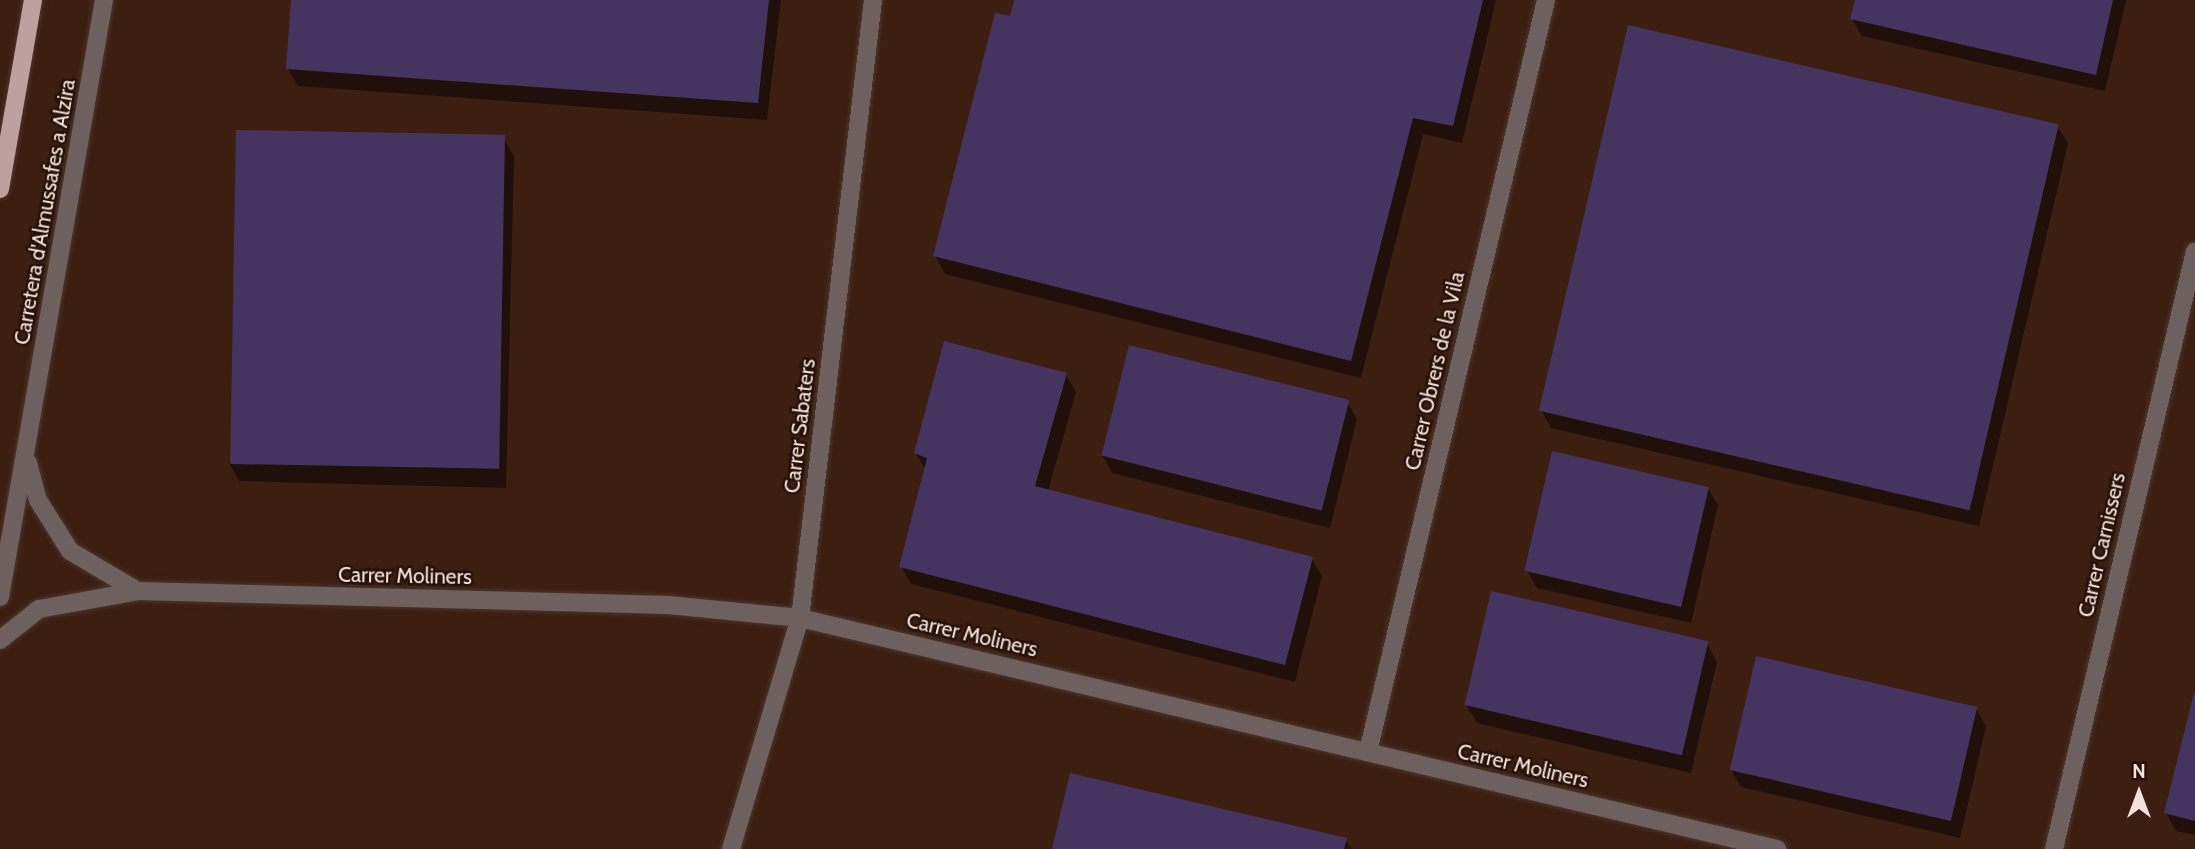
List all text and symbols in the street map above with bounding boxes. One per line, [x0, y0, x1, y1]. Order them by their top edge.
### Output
street label: Carretera d'Almussafes a Alzira [9, 77, 81, 347]
street label: Carrer Obrers de la Vila [1400, 269, 1470, 473]
street label: Carrer Sabaters [779, 357, 821, 495]
street label: Carrer Carnissers [2073, 470, 2131, 620]
street label: Carrer Moliners [338, 562, 472, 590]
street label: Carrer Moliners [904, 608, 1040, 662]
street label: Carrer Moliners [1455, 739, 1591, 793]
north arrow [2104, 758, 2174, 828]
text: N [2132, 760, 2146, 783]

